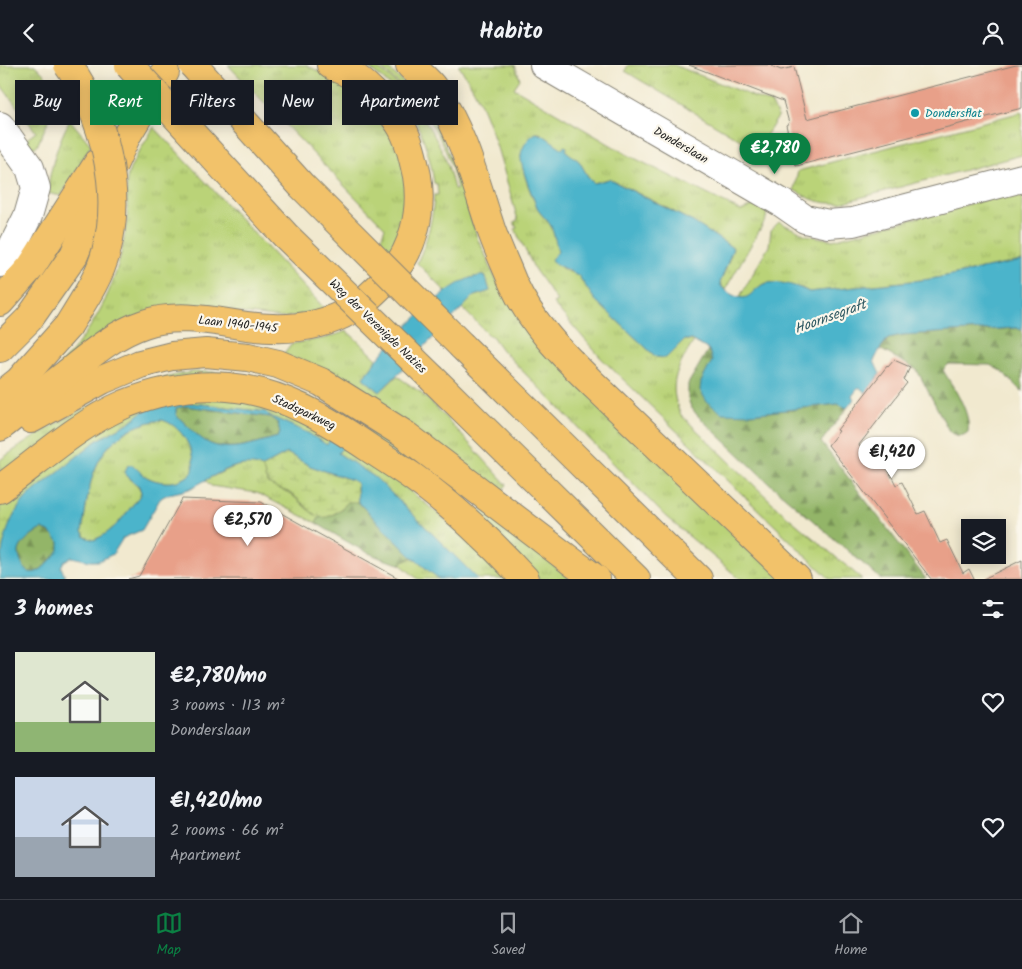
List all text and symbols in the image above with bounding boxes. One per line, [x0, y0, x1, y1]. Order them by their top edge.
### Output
text: Habito [479, 15, 543, 50]
icon: back [15, 19, 43, 47]
icon: person [979, 19, 1007, 47]
chip: Buy [15, 80, 80, 125]
chip: Rent [90, 80, 161, 125]
chip: Filters [171, 80, 254, 125]
chip: New [264, 80, 332, 125]
chip: Apartment [342, 80, 458, 125]
place label: Dondersflat [925, 104, 982, 123]
marker: Dondersflat [909, 107, 921, 119]
street label: Donderslaan [650, 122, 712, 169]
pin: €2,780 [734, 133, 816, 175]
text: €2,780 [751, 136, 799, 161]
street label: Weg der Verenigde Naties [324, 275, 431, 378]
water label: Hoornsegraft [791, 293, 872, 340]
street label: Laan 1940-1945 [197, 311, 280, 338]
street label: Stadsparkweg [269, 389, 339, 436]
pin: €1,420 [851, 437, 933, 479]
text: €1,420 [869, 440, 915, 465]
pin: €2,570 [207, 505, 289, 547]
text: €2,570 [224, 508, 272, 533]
map controls [961, 519, 1006, 564]
button: layers [961, 519, 1006, 564]
text: 3 homes [15, 593, 93, 626]
icon: filters [979, 595, 1007, 623]
text: €2,780/mo [170, 660, 267, 693]
icon: home [55, 672, 115, 732]
icon: heart [979, 688, 1007, 716]
text: 3 rooms · 113 m² [170, 693, 285, 718]
text: Donderslaan [170, 718, 251, 743]
text: €1,420/mo [170, 785, 262, 818]
icon: home [55, 797, 115, 857]
icon: heart [979, 813, 1007, 841]
text: 2 rooms · 66 m² [170, 818, 284, 843]
text: Apartment [170, 843, 241, 868]
tab: Map [155, 909, 183, 961]
tab: Saved [492, 909, 525, 961]
tab: Home [834, 909, 867, 961]

